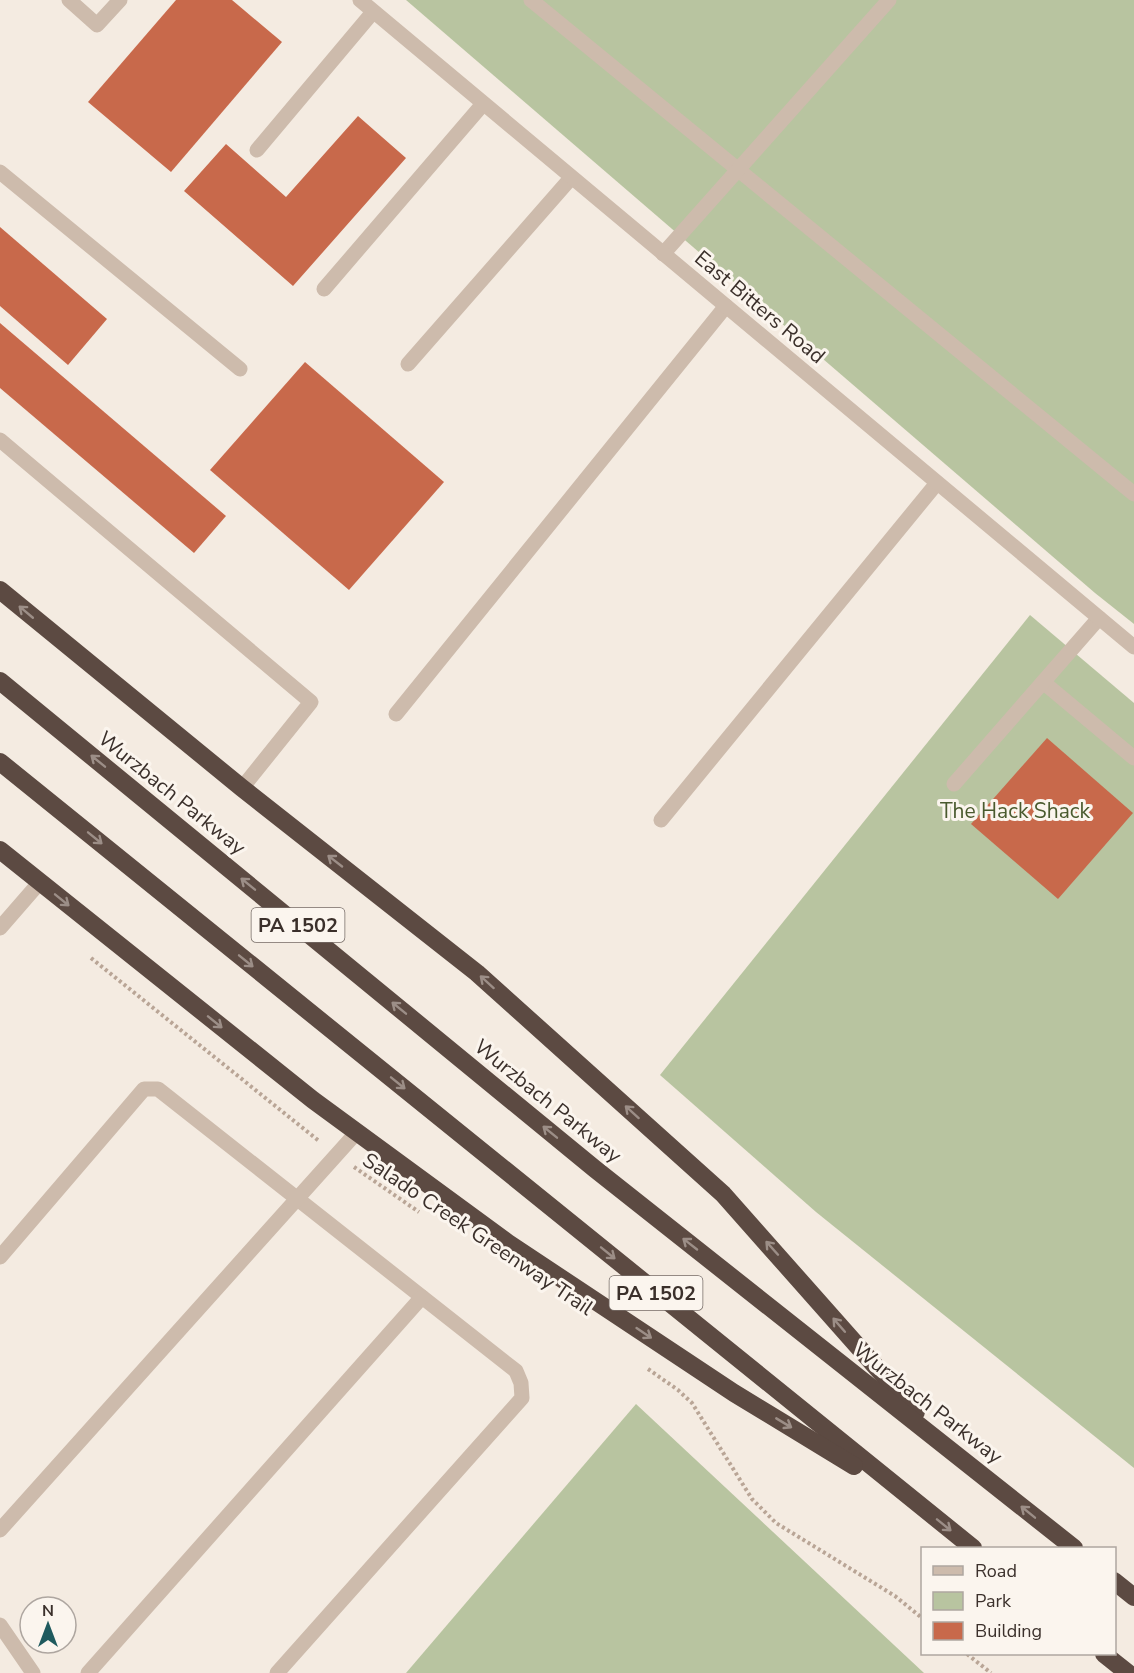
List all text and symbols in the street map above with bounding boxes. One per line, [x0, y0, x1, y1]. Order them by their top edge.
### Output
street label: East Bitters Road [689, 244, 831, 370]
one-way arrow [18, 605, 34, 618]
street label: Wurzbach Parkway [92, 725, 252, 861]
one-way arrow [90, 754, 106, 767]
park label: The Hack Shack [940, 797, 1091, 825]
one-way arrow [86, 831, 102, 844]
one-way arrow [327, 854, 343, 867]
one-way arrow [240, 878, 256, 891]
one-way arrow [54, 893, 70, 906]
road number: PA 1502 [252, 908, 344, 942]
one-way arrow [238, 954, 254, 967]
one-way arrow [480, 975, 495, 989]
one-way arrow [392, 1001, 407, 1015]
one-way arrow [206, 1015, 222, 1028]
street label: Wurzbach Parkway [468, 1033, 628, 1169]
one-way arrow [390, 1077, 406, 1090]
one-way arrow [625, 1105, 640, 1119]
one-way arrow [542, 1125, 558, 1138]
street label: Salado Creek Greenway Trail [357, 1146, 599, 1322]
one-way arrow [682, 1238, 698, 1251]
one-way arrow [765, 1240, 778, 1256]
one-way arrow [599, 1246, 615, 1259]
road number: PA 1502 [610, 1276, 702, 1310]
one-way arrow [832, 1318, 846, 1333]
one-way arrow [635, 1328, 652, 1340]
street label: Wurzbach Parkway [848, 1336, 1009, 1470]
one-way arrow [775, 1418, 792, 1430]
one-way arrow [1021, 1506, 1037, 1519]
one-way arrow [936, 1519, 952, 1532]
legend [921, 1547, 1116, 1655]
text: Road [975, 1559, 1017, 1583]
text: Park [975, 1589, 1012, 1613]
north arrow [18, 1595, 78, 1655]
text: N [42, 1600, 54, 1622]
text: Building [975, 1619, 1042, 1643]

